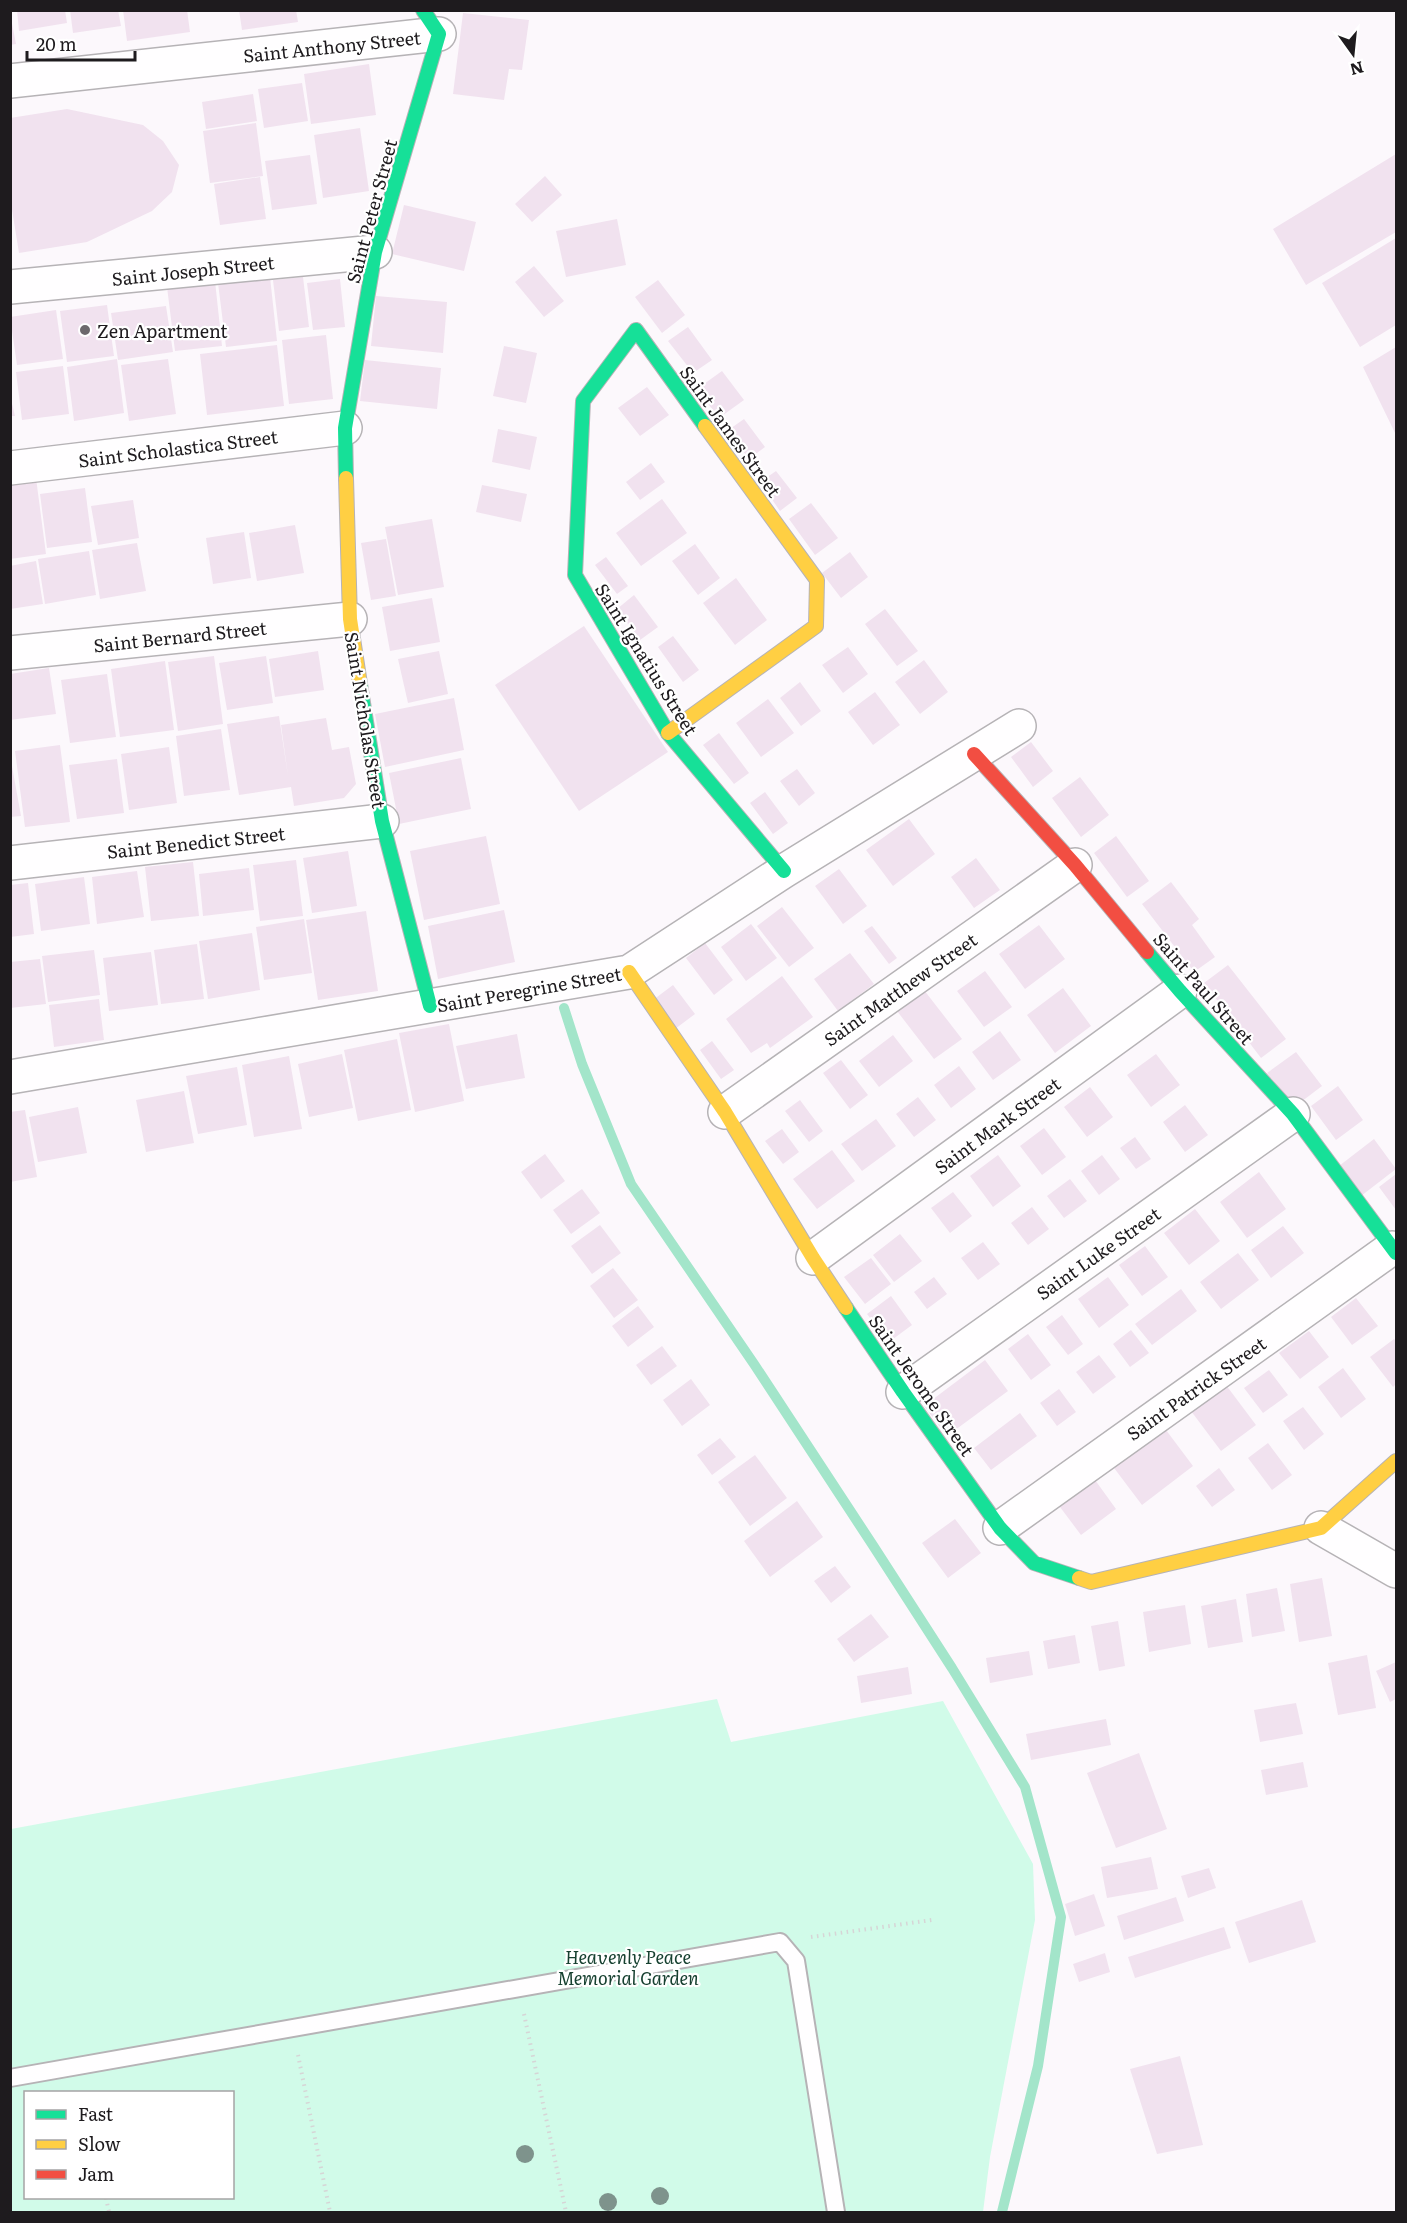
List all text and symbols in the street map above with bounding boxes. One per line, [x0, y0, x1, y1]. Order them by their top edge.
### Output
street label: Saint Anthony Street [242, 23, 423, 69]
scale bar [27, 24, 135, 62]
north arrow [1323, 24, 1383, 84]
text: 20 m [36, 30, 77, 57]
text: N [1348, 56, 1367, 83]
street label: Saint Peter Street [339, 135, 403, 286]
street label: Saint Joseph Street [110, 248, 276, 292]
place label: Zen Apartment [97, 317, 228, 344]
marker: Zen Apartment [78, 323, 92, 337]
street label: Saint James Street [674, 360, 788, 503]
street label: Saint Scholastica Street [77, 422, 280, 474]
street label: Saint Ignatius Street [589, 578, 705, 741]
street label: Saint Bernard Street [92, 613, 269, 659]
street label: Saint Nicholas Street [339, 630, 393, 811]
street label: Saint Benedict Street [106, 819, 287, 865]
street label: Saint Matthew Street [818, 925, 983, 1052]
street label: Saint Paul Street [1148, 926, 1261, 1051]
street label: Saint Peregrine Street [435, 959, 624, 1019]
street label: Saint Mark Street [928, 1070, 1066, 1180]
street label: Saint Luke Street [1030, 1200, 1166, 1306]
street label: Saint Jerome Street [863, 1309, 982, 1462]
street label: Saint Patrick Street [1121, 1329, 1272, 1446]
park label: Heavenly Peace Memorial Garden [557, 1943, 699, 1991]
legend [24, 2091, 234, 2199]
text: Fast [78, 2100, 114, 2127]
text: Slow [78, 2130, 121, 2157]
text: Jam [78, 2160, 114, 2187]

